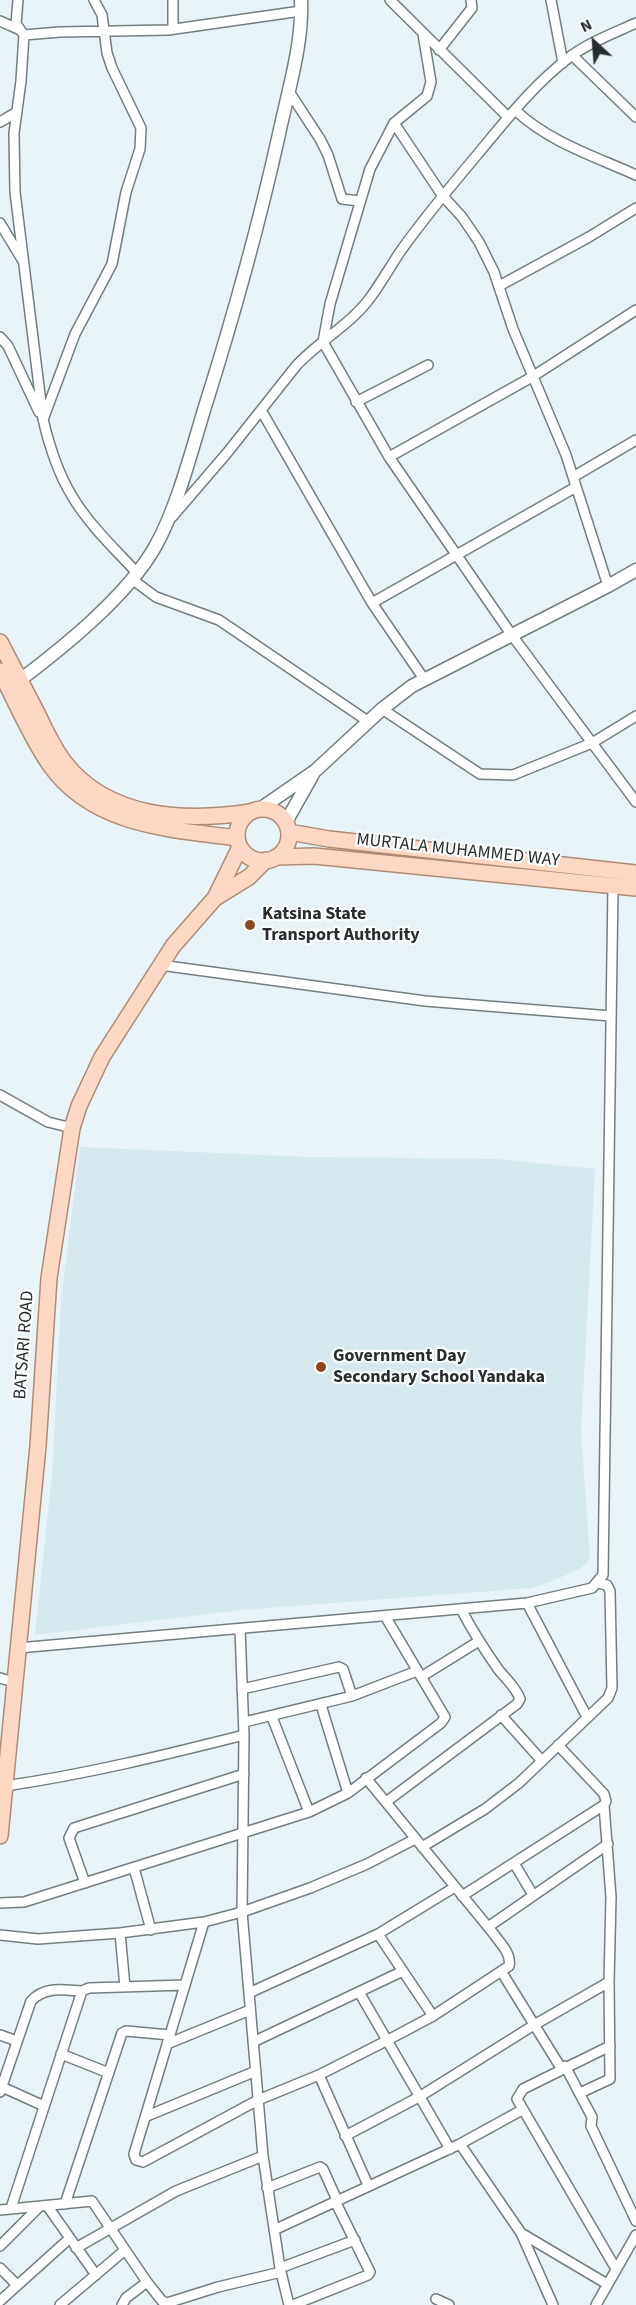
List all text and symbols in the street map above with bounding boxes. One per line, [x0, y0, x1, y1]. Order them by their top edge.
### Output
north arrow [564, 12, 624, 72]
text: N [576, 14, 596, 38]
street label: MURTALA MUHAMMED WAY [355, 830, 561, 872]
place label: Katsina State Transport Authority [262, 904, 420, 946]
marker: Katsina State Transport Authority [243, 918, 257, 932]
street label: BATSARI ROAD [10, 1290, 40, 1400]
place label: Government Day Secondary School Yandaka [333, 1346, 545, 1388]
marker: Government Day Secondary School Yandaka [314, 1360, 328, 1374]

